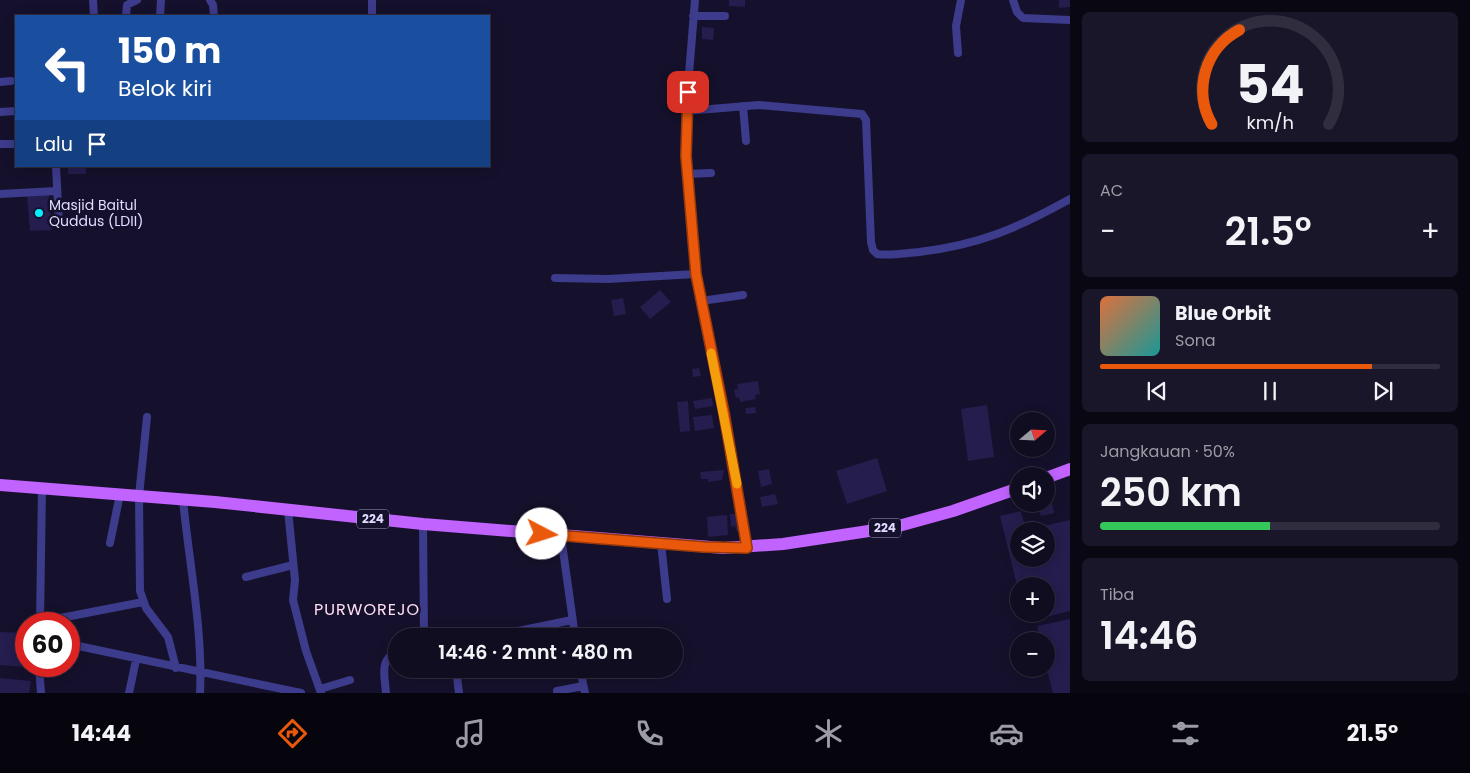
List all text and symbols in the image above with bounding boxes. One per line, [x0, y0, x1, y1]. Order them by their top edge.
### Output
text: 150 m [118, 26, 221, 75]
icon: left [35, 35, 100, 100]
text: 54 [1235, 48, 1305, 121]
pin [667, 71, 709, 113]
text: Belok kiri [118, 73, 212, 104]
icon: arrive [674, 78, 702, 106]
text: km/h [1246, 110, 1294, 135]
icon: arrive [83, 130, 111, 158]
text: Lalu [35, 131, 73, 158]
text: AC [1100, 179, 1123, 202]
place label: Masjid Baitul Quddus (LDII) [49, 195, 143, 231]
text: 21.5° [1225, 205, 1312, 258]
marker: Masjid Baitul Quddus (LDII) [33, 207, 45, 219]
text: − [1100, 212, 1115, 251]
text: + [1421, 212, 1440, 251]
text: Blue Orbit [1175, 300, 1271, 327]
text: Sona [1175, 329, 1216, 352]
icon: previous [1143, 377, 1171, 405]
icon: pause [1256, 377, 1284, 405]
icon: next [1369, 377, 1397, 405]
north arrow [1010, 412, 1055, 458]
map controls [1010, 412, 1055, 677]
text: Jangkauan · 50% [1100, 440, 1235, 463]
text: 250 km [1100, 466, 1242, 519]
button: sound [1010, 467, 1055, 512]
position arrow [515, 507, 567, 559]
road number: 224 [357, 509, 389, 528]
road number: 224 [869, 518, 901, 538]
button: layers [1010, 522, 1055, 567]
button: + [1010, 577, 1055, 622]
text: Tiba [1100, 583, 1134, 606]
district label: PURWOREJO [314, 598, 420, 621]
text: 14:46 [1100, 609, 1198, 662]
speed limit sign: 60 [15, 612, 80, 677]
button: − [1010, 632, 1055, 677]
text: 14:46 · 2 mnt · 480 m [438, 639, 633, 666]
icon: directions [275, 716, 310, 751]
icon: music [453, 716, 488, 751]
icon: phone [632, 716, 667, 751]
icon: climate [811, 716, 846, 751]
icon: car [989, 716, 1024, 751]
icon: filters [1168, 716, 1203, 751]
text: 14:44 [72, 718, 131, 749]
text: 21.5° [1347, 718, 1398, 749]

